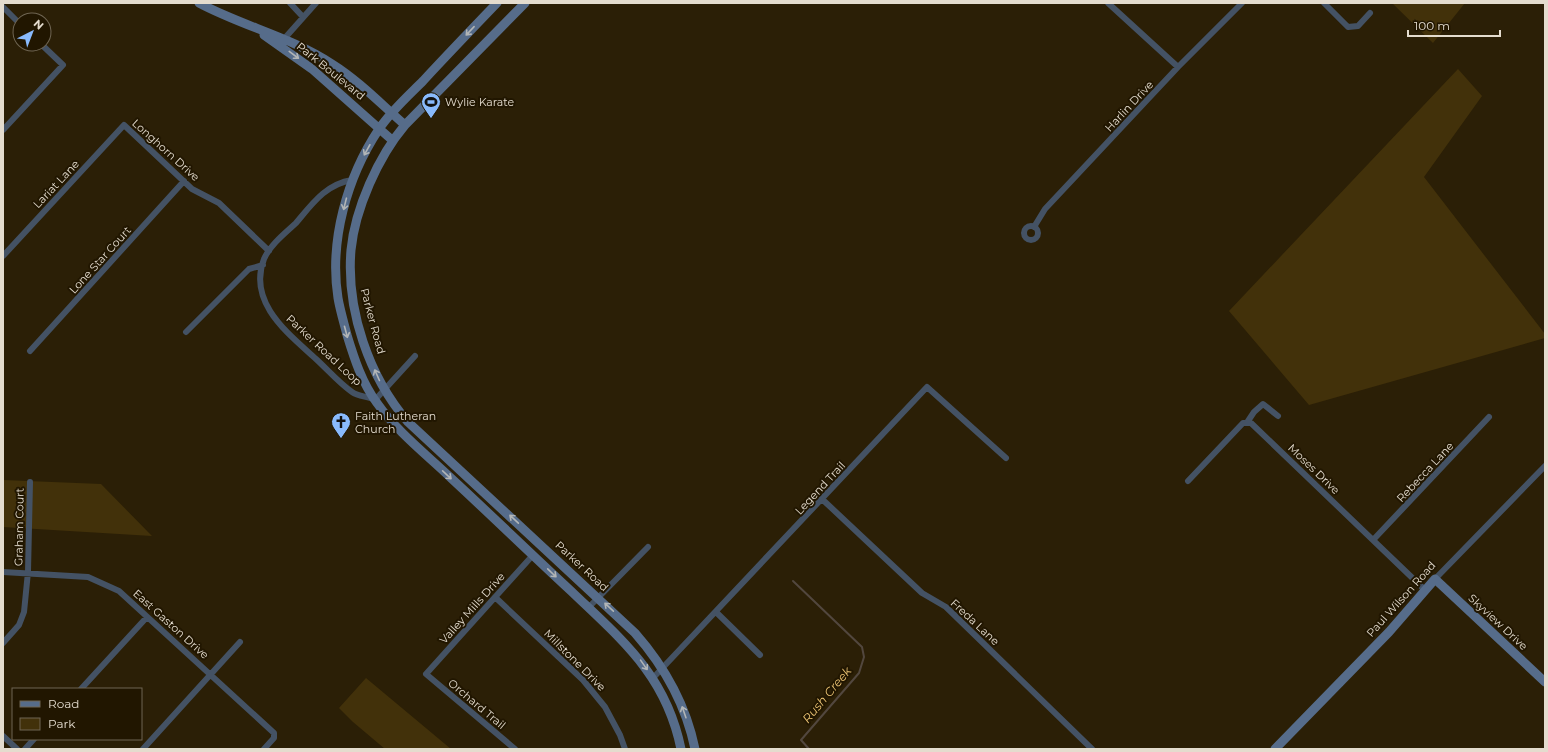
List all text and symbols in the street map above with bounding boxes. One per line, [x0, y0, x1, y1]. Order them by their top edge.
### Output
north arrow [12, 12, 52, 52]
scale bar [1408, 12, 1500, 38]
text: N [31, 16, 47, 33]
text: 100 m [1414, 18, 1450, 33]
one-way arrow [465, 26, 475, 36]
street label: Park Boulevard [294, 39, 368, 103]
one-way arrow [288, 51, 299, 59]
street label: Harlin Drive [1102, 77, 1156, 134]
sports icon: Wylie Karate [420, 91, 442, 119]
place label: Wylie Karate [445, 95, 514, 109]
street label: Longhorn Drive [129, 116, 203, 184]
one-way arrow [362, 144, 370, 156]
street label: Lariat Lane [30, 157, 82, 211]
one-way arrow [341, 197, 349, 210]
street label: Lone Star Court [66, 223, 134, 297]
street label: Parker Road [357, 287, 389, 355]
street label: Parker Road Loop [283, 311, 365, 389]
one-way arrow [343, 325, 350, 338]
one-way arrow [373, 369, 380, 381]
place label: Faith Lutheran Church [355, 409, 436, 436]
church icon: Faith Lutheran Church [330, 411, 352, 439]
street label: Rebecca Lane [1393, 439, 1457, 505]
street label: Moses Drive [1285, 441, 1343, 497]
street label: Legend Trail [792, 459, 848, 517]
one-way arrow [442, 470, 452, 479]
street label: Graham Court [11, 487, 27, 566]
one-way arrow [509, 514, 519, 524]
street label: Parker Road [553, 538, 611, 594]
street label: Paul Wilson Road [1363, 558, 1439, 640]
one-way arrow [547, 568, 557, 578]
street label: Valley Mills Drive [436, 569, 508, 647]
street label: East Gaston Drive [130, 586, 212, 662]
street label: Skyview Drive [1466, 591, 1531, 653]
street label: Freda Lane [948, 596, 1003, 648]
one-way arrow [604, 603, 614, 612]
street label: Millstone Drive [541, 626, 609, 694]
one-way arrow [640, 659, 648, 670]
water label: Rush Creek [799, 663, 855, 726]
street label: Orchard Trail [445, 676, 509, 732]
legend [12, 688, 142, 740]
text: Road [48, 696, 79, 711]
one-way arrow [680, 706, 688, 718]
text: Park [48, 716, 76, 731]

